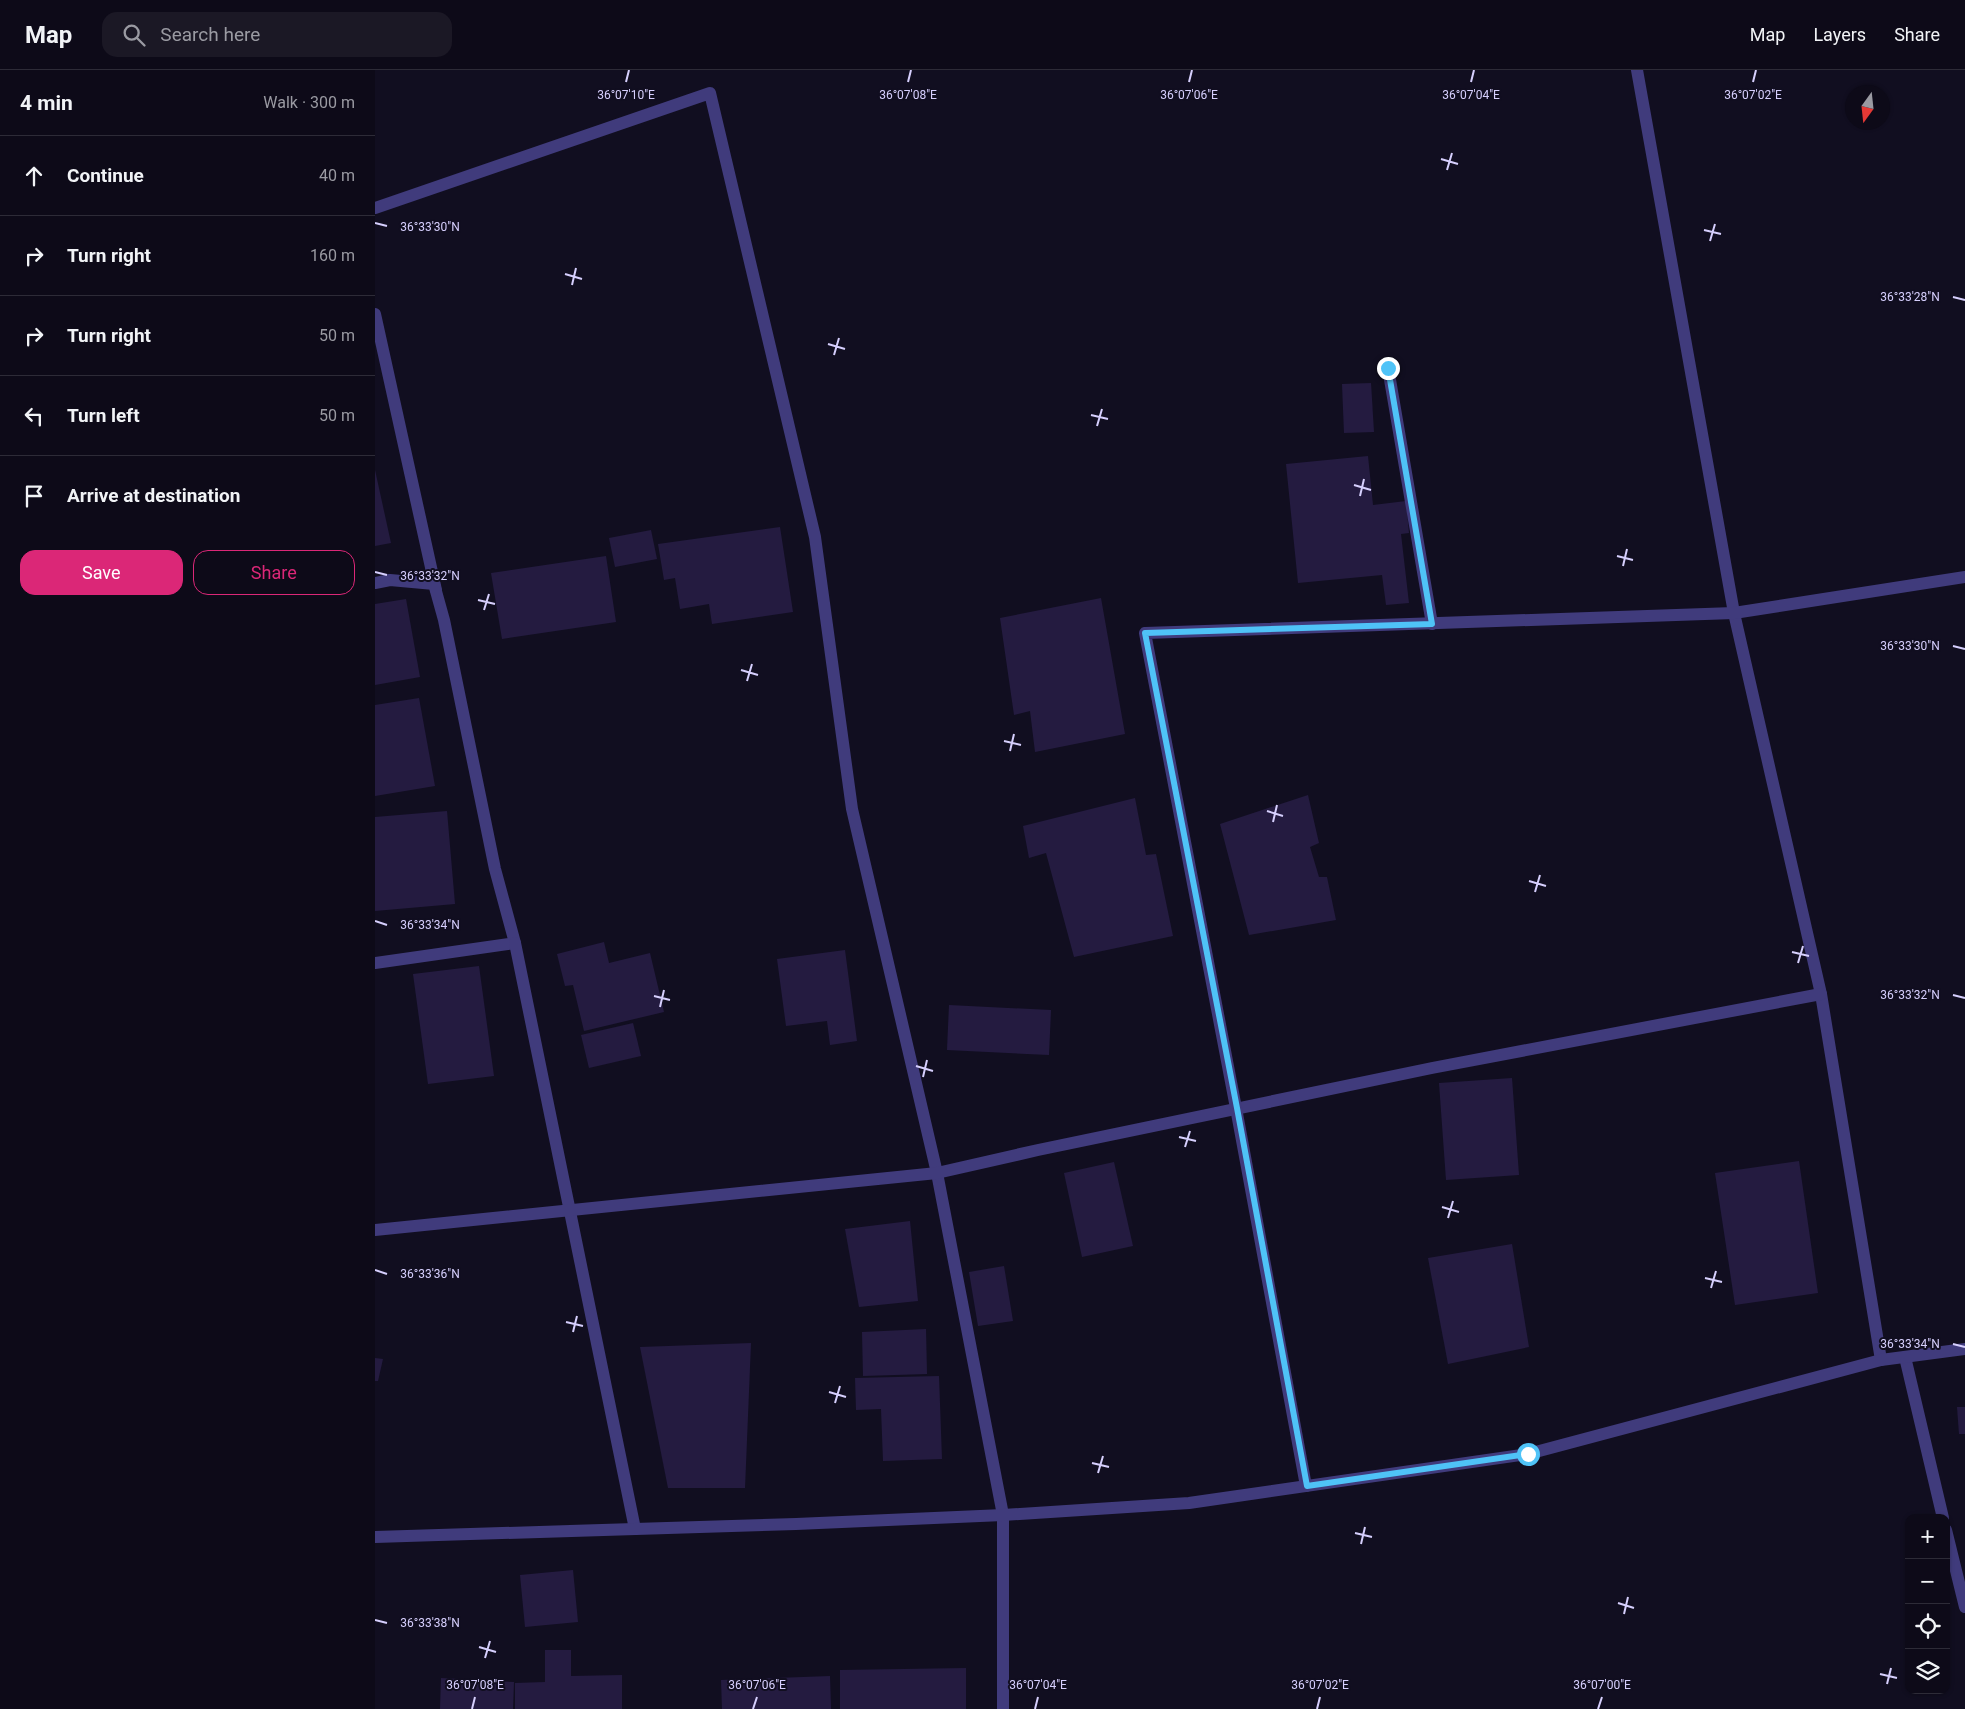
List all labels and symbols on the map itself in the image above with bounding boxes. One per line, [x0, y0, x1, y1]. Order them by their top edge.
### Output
north arrow [1845, 85, 1890, 130]
text: 36°07'10"E [597, 88, 655, 102]
text: 36°07'08"E [879, 88, 937, 102]
text: 36°07'06"E [1160, 88, 1218, 102]
text: 36°07'04"E [1442, 88, 1500, 102]
text: 36°07'02"E [1724, 88, 1782, 102]
text: 36°33'30"N [400, 220, 460, 234]
text: 36°33'28"N [1880, 290, 1940, 304]
route end [1377, 357, 1400, 380]
text: 36°33'32"N [400, 569, 460, 583]
text: 36°33'30"N [1880, 639, 1940, 653]
text: 36°33'34"N [400, 918, 460, 932]
text: 36°33'32"N [1880, 988, 1940, 1002]
text: 36°33'36"N [400, 1267, 460, 1281]
text: 36°33'34"N [1880, 1337, 1940, 1351]
route start [1517, 1443, 1540, 1466]
text: 36°33'38"N [400, 1616, 460, 1630]
text: 36°07'08"E [446, 1678, 504, 1692]
text: 36°07'06"E [728, 1678, 786, 1692]
text: 36°07'04"E [1009, 1678, 1067, 1692]
text: 36°07'02"E [1291, 1678, 1349, 1692]
text: 36°07'00"E [1573, 1678, 1631, 1692]

